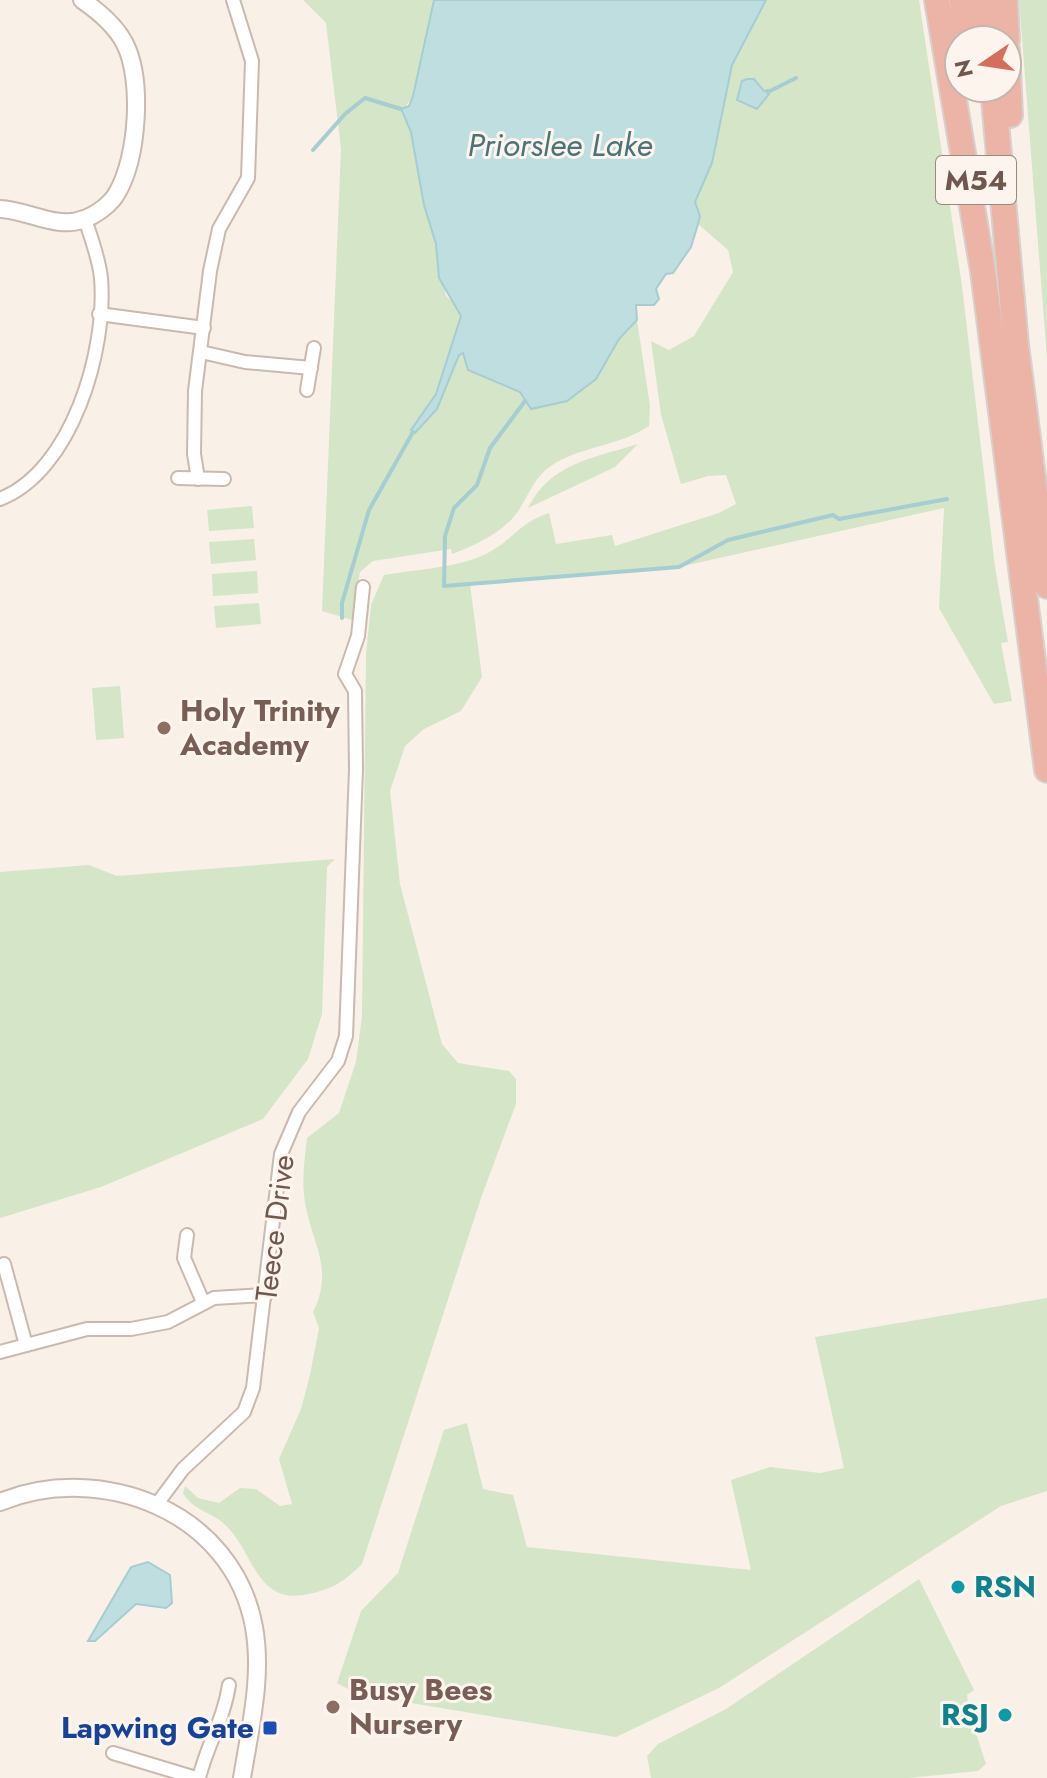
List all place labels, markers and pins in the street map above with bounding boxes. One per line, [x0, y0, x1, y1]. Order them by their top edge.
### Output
place label: Holy Trinity Academy [179, 689, 340, 766]
marker: Holy Trinity Academy [155, 719, 173, 737]
place label: RSN [974, 1565, 1036, 1608]
marker: RSN [949, 1578, 967, 1596]
place label: Busy Bees Nursery [349, 1668, 492, 1745]
place label: RSJ [941, 1693, 989, 1736]
marker: Busy Bees Nursery [324, 1698, 342, 1716]
place label: Lapwing Gate [61, 1706, 254, 1749]
marker: RSJ [996, 1706, 1014, 1724]
marker: Lapwing Gate [261, 1719, 279, 1737]

